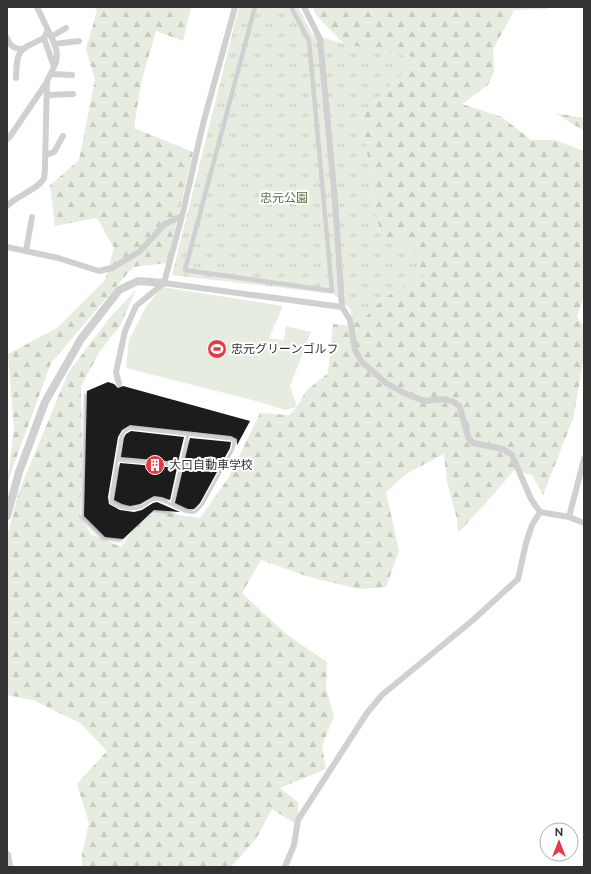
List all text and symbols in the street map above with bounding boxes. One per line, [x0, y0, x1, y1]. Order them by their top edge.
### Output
park label: 忠元公園 [260, 191, 308, 205]
sports icon: 忠元グリーンゴルフ [206, 338, 228, 360]
place label: 忠元グリーンゴルフ [231, 342, 338, 356]
building icon: 大口自動車学校 [144, 454, 166, 476]
place label: 大口自動車学校 [169, 458, 253, 472]
north arrow [539, 822, 579, 862]
text: N [555, 826, 563, 839]

